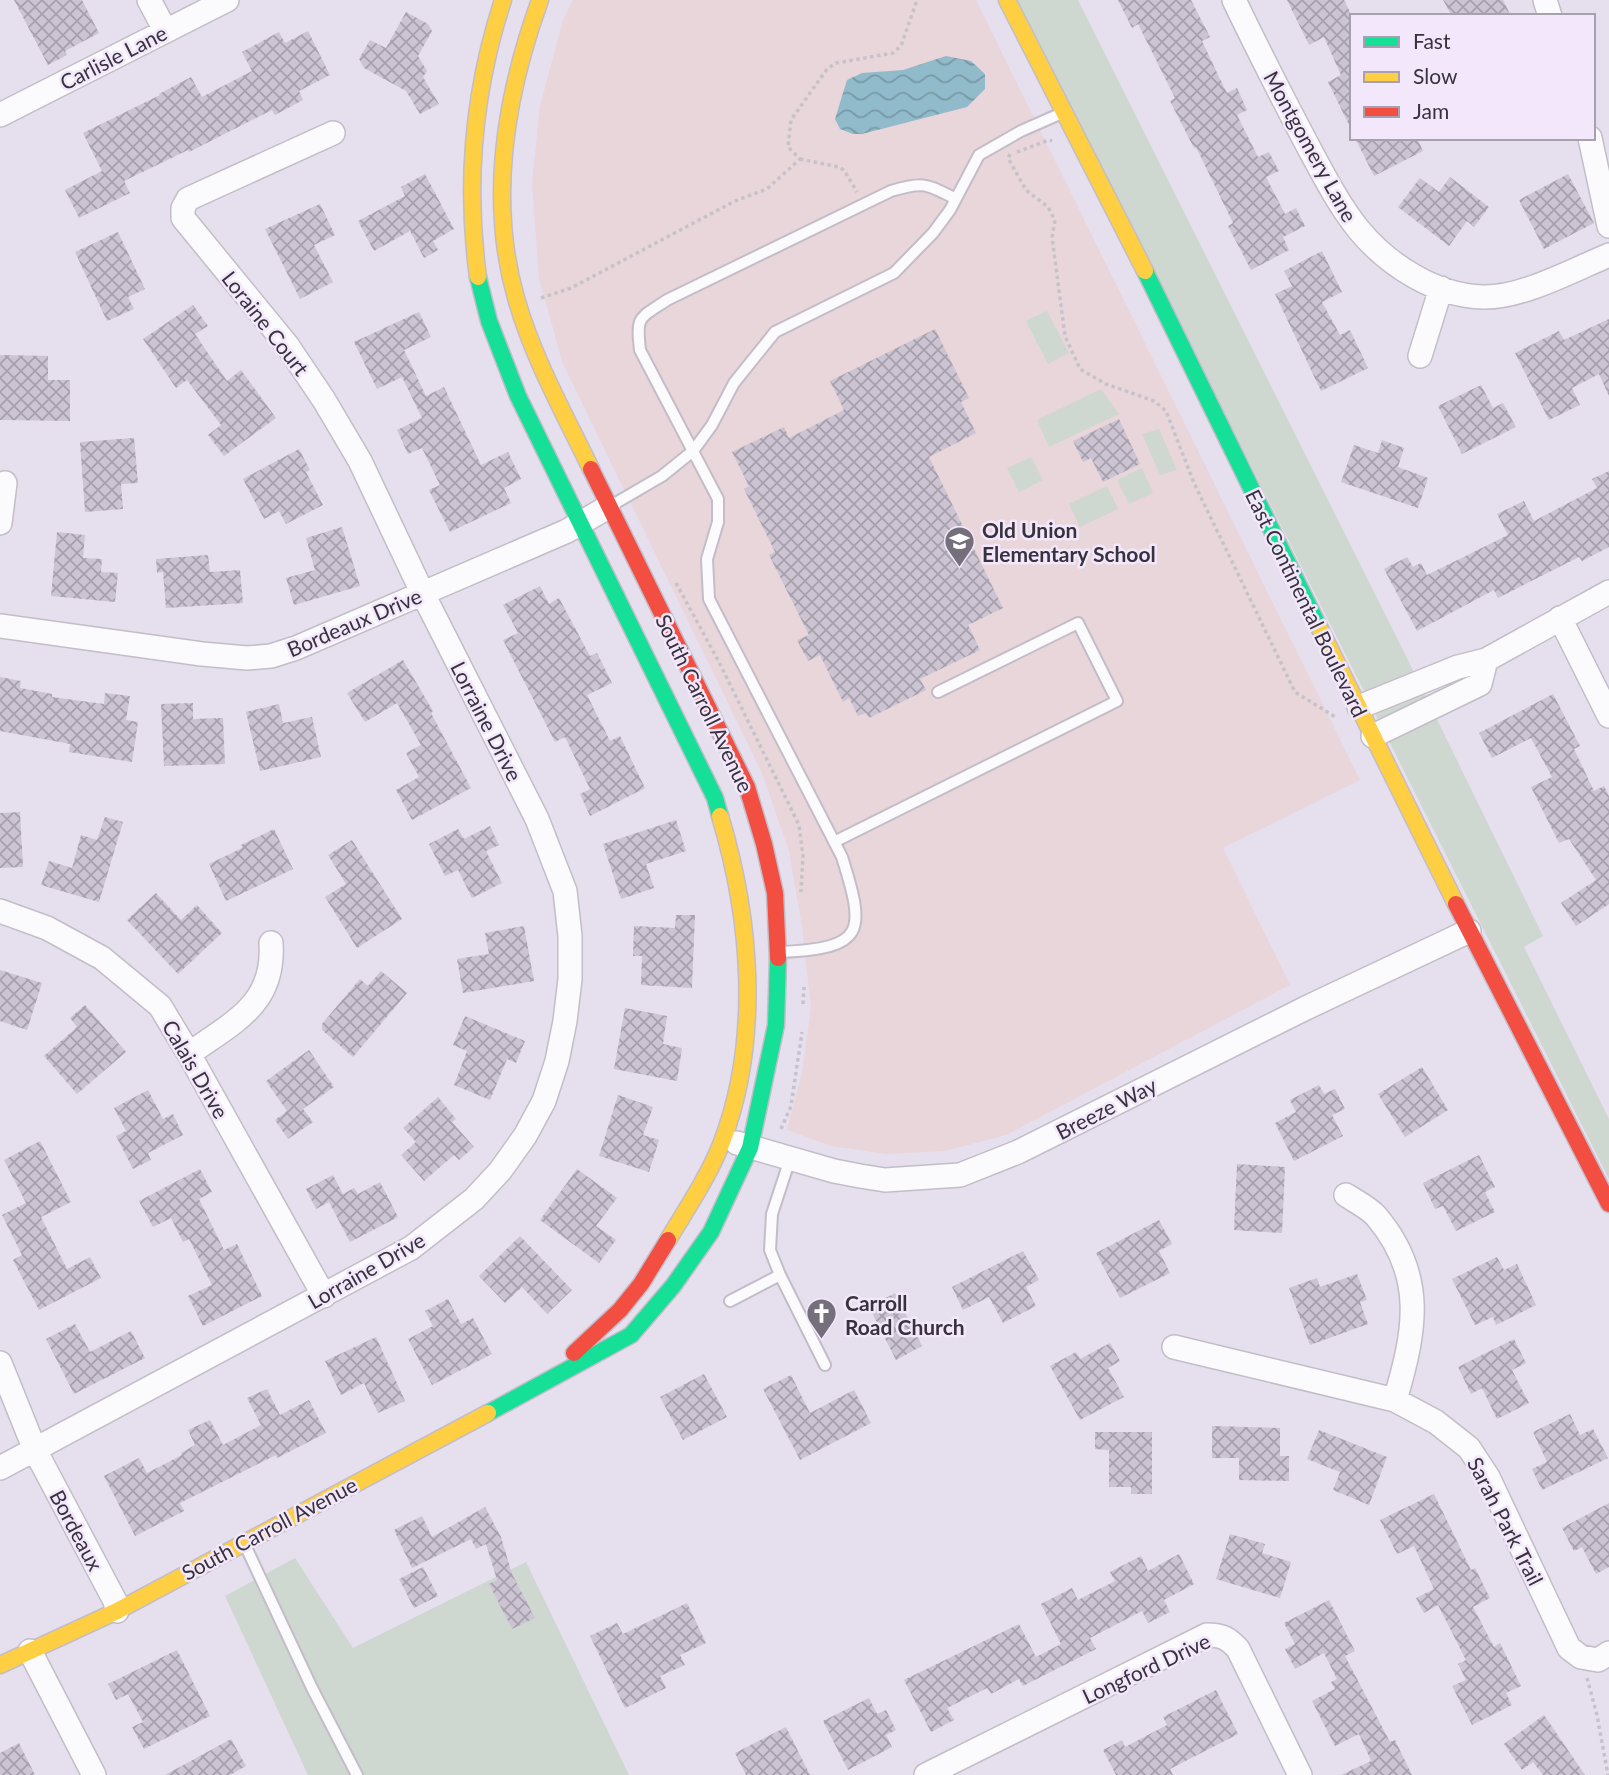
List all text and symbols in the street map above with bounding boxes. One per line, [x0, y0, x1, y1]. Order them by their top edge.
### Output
legend [1350, 14, 1595, 140]
street label: Carlisle Lane [55, 19, 171, 95]
text: Fast [1413, 28, 1451, 53]
text: Slow [1413, 63, 1458, 88]
street label: Montgomery Lane [1259, 66, 1363, 226]
text: Jam [1413, 98, 1449, 123]
street label: Loraine Court [217, 266, 315, 381]
street label: East Continental Boulevard [1241, 485, 1373, 721]
place label: Old Union Elementary School [982, 517, 1156, 566]
school or university icon: Old Union Elementary School [942, 524, 976, 568]
street label: Bordeaux Drive [283, 582, 425, 662]
street label: South Carroll Avenue [651, 610, 759, 796]
street label: Lorraine Drive [446, 657, 528, 785]
street label: Calais Drive [158, 1015, 234, 1123]
street label: Breeze Way [1051, 1072, 1161, 1144]
street label: Lorraine Drive [303, 1226, 429, 1314]
place label: Carroll Road Church [845, 1290, 965, 1339]
church icon: Carroll Road Church [805, 1297, 839, 1341]
street label: Sarah Park Trail [1463, 1453, 1549, 1589]
street label: South Carroll Avenue [177, 1471, 361, 1585]
street label: Bordeaux [45, 1485, 109, 1575]
street label: Longford Drive [1078, 1628, 1214, 1708]

